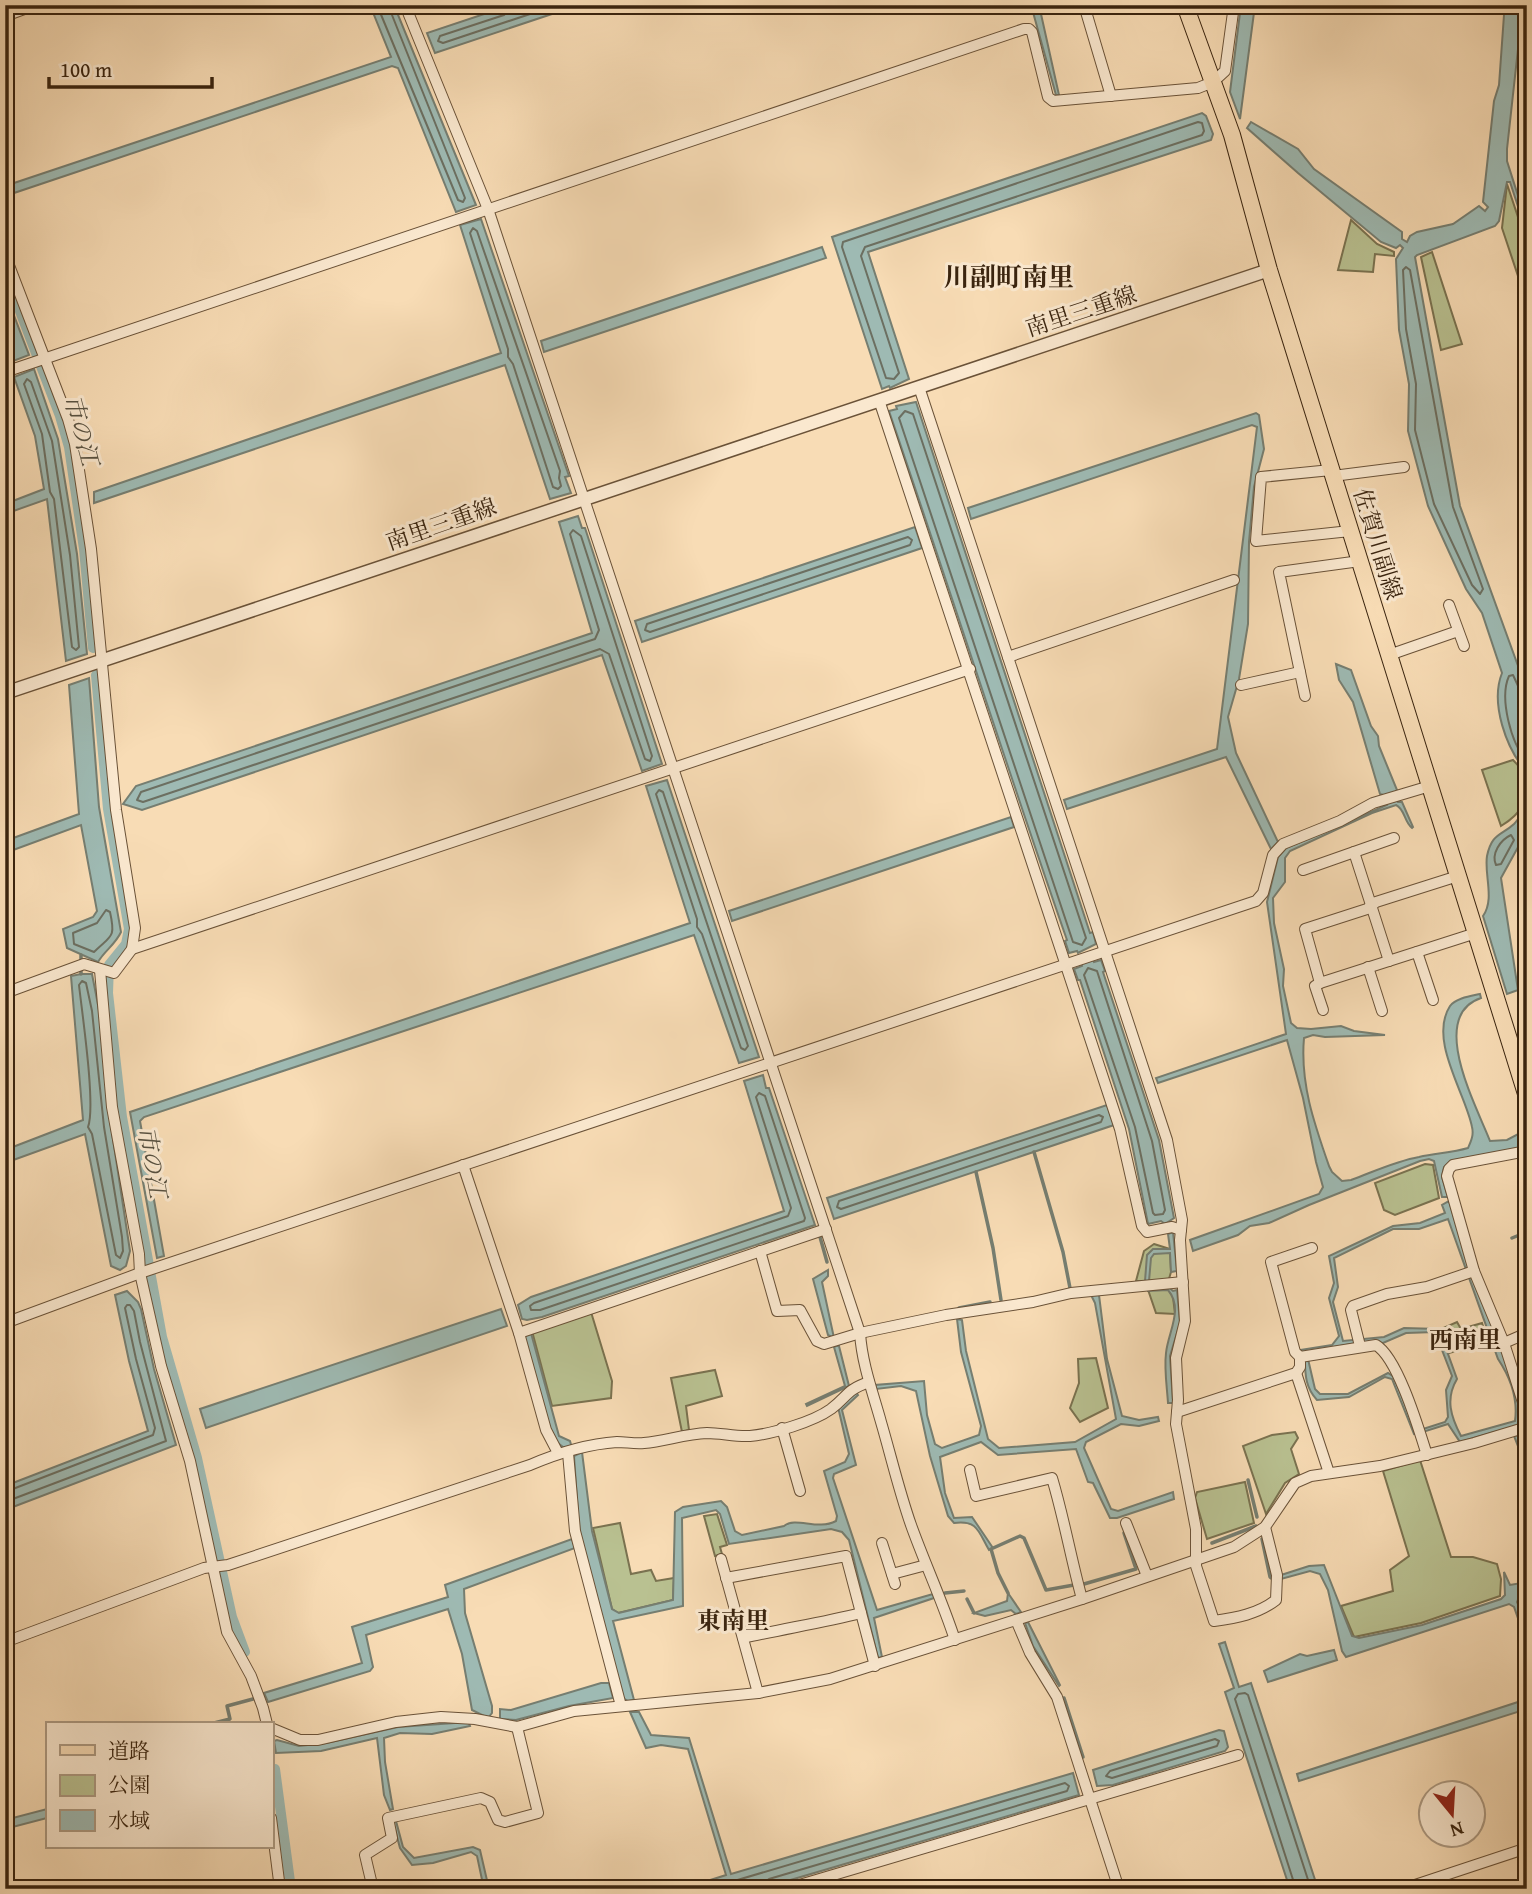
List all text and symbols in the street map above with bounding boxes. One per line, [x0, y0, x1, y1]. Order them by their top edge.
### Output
scale bar [49, 46, 212, 90]
text: 100 m [60, 54, 112, 85]
district label: 川副町南里 [944, 257, 1074, 296]
street label: 南里三重線 [1021, 277, 1141, 344]
water label: 市の江 [55, 391, 108, 472]
street label: 佐賀川副線 [1346, 484, 1411, 604]
street label: 南里三重線 [381, 489, 501, 558]
water label: 市の江 [129, 1123, 176, 1203]
district label: 西南里 [1429, 1322, 1501, 1357]
district label: 東南里 [697, 1603, 769, 1638]
legend [46, 1722, 273, 1848]
text: 道路 [108, 1735, 150, 1766]
text: 公園 [108, 1769, 150, 1800]
north arrow [1416, 1778, 1486, 1848]
text: 水域 [108, 1805, 150, 1836]
text: N [1447, 1815, 1468, 1846]

